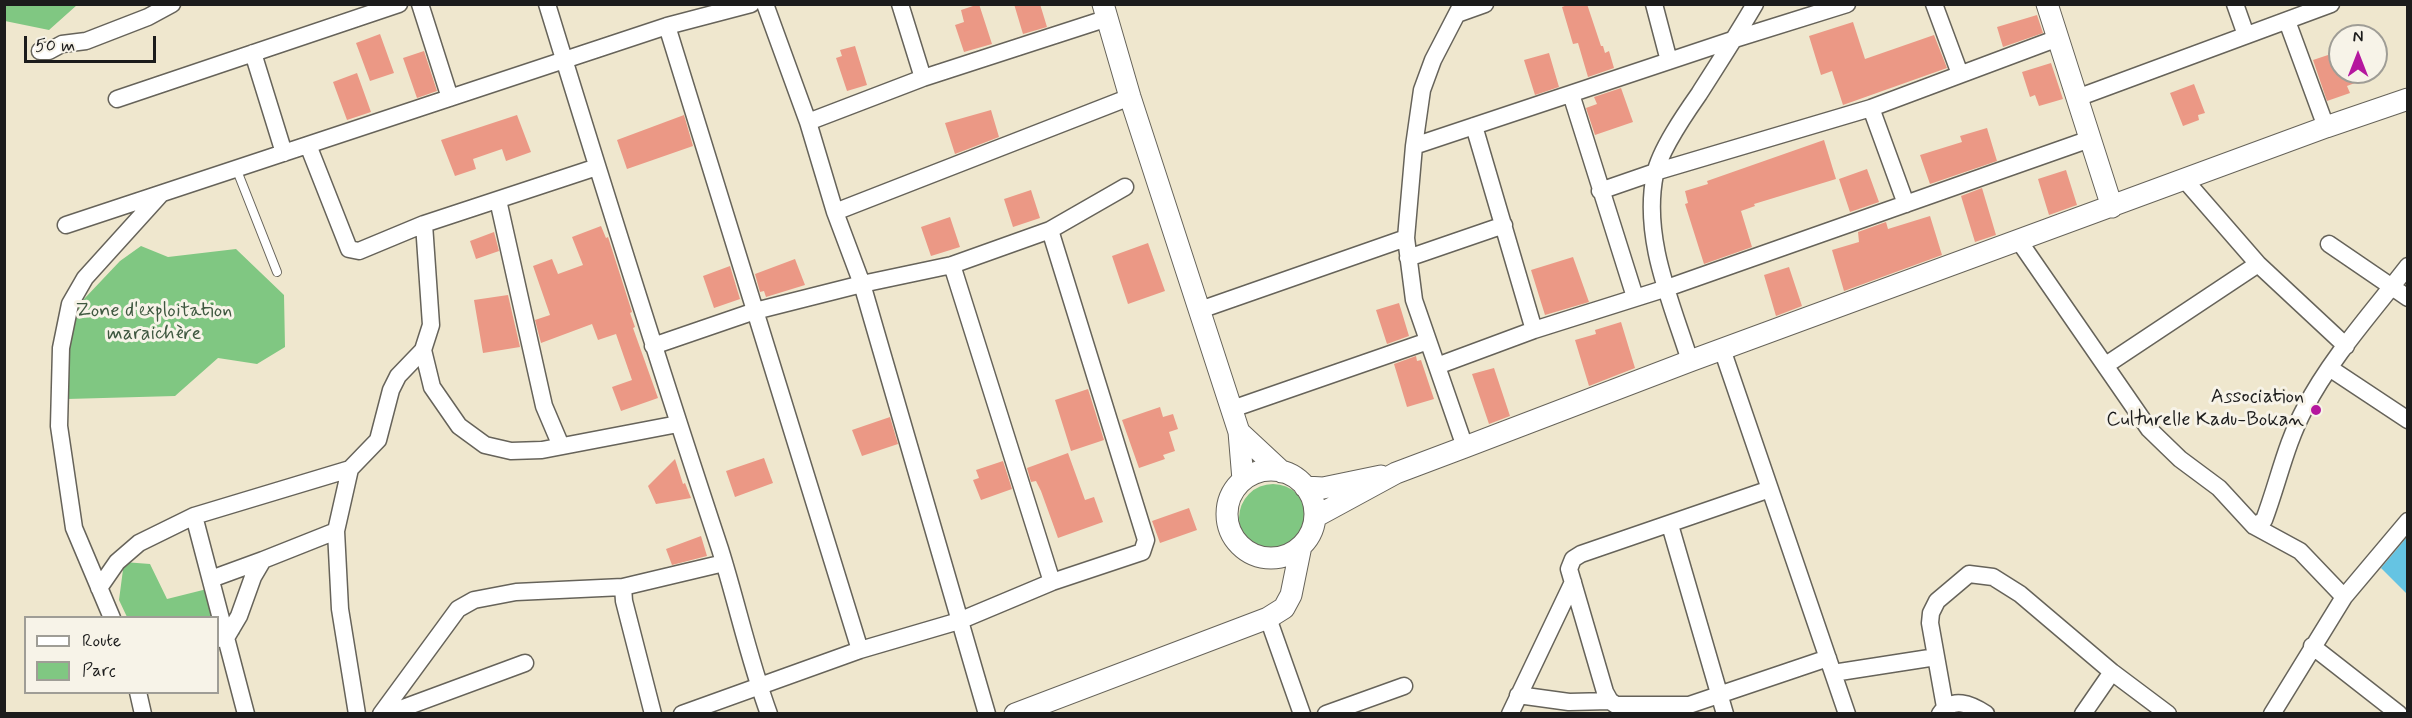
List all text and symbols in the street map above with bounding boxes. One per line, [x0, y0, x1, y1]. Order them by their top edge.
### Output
scale bar [27, 24, 159, 62]
north arrow [2328, 24, 2388, 84]
text: N [2353, 27, 2363, 48]
text: 50 m [35, 34, 75, 58]
park label: Zone d'exploitation maraichère [76, 300, 232, 347]
place label: Association Culturelle Kadu-Bokan [2106, 386, 2304, 433]
marker: Association Culturelle Kadu-Bokan [2309, 403, 2323, 417]
legend [24, 616, 219, 694]
text: Route [82, 629, 121, 653]
text: Parc [82, 659, 116, 683]

